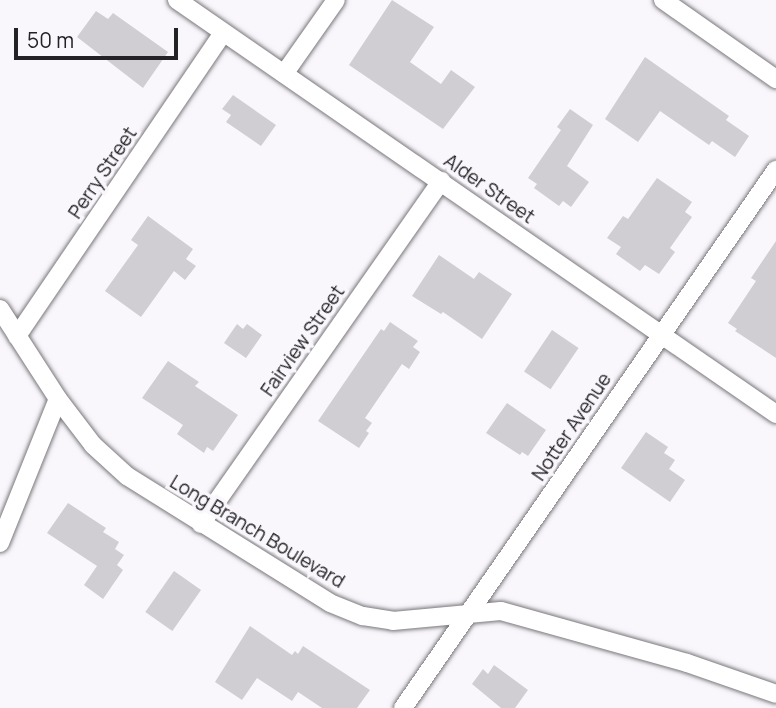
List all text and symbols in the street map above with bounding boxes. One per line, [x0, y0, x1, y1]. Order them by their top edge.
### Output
scale bar [18, 14, 182, 58]
text: 50 m [27, 26, 74, 54]
street label: Perry Street [64, 123, 142, 223]
street label: Alder Street [439, 149, 539, 229]
street label: Fairview Street [256, 281, 350, 401]
street label: Notter Avenue [528, 369, 616, 485]
street label: Long Branch Boulevard [166, 471, 348, 593]

